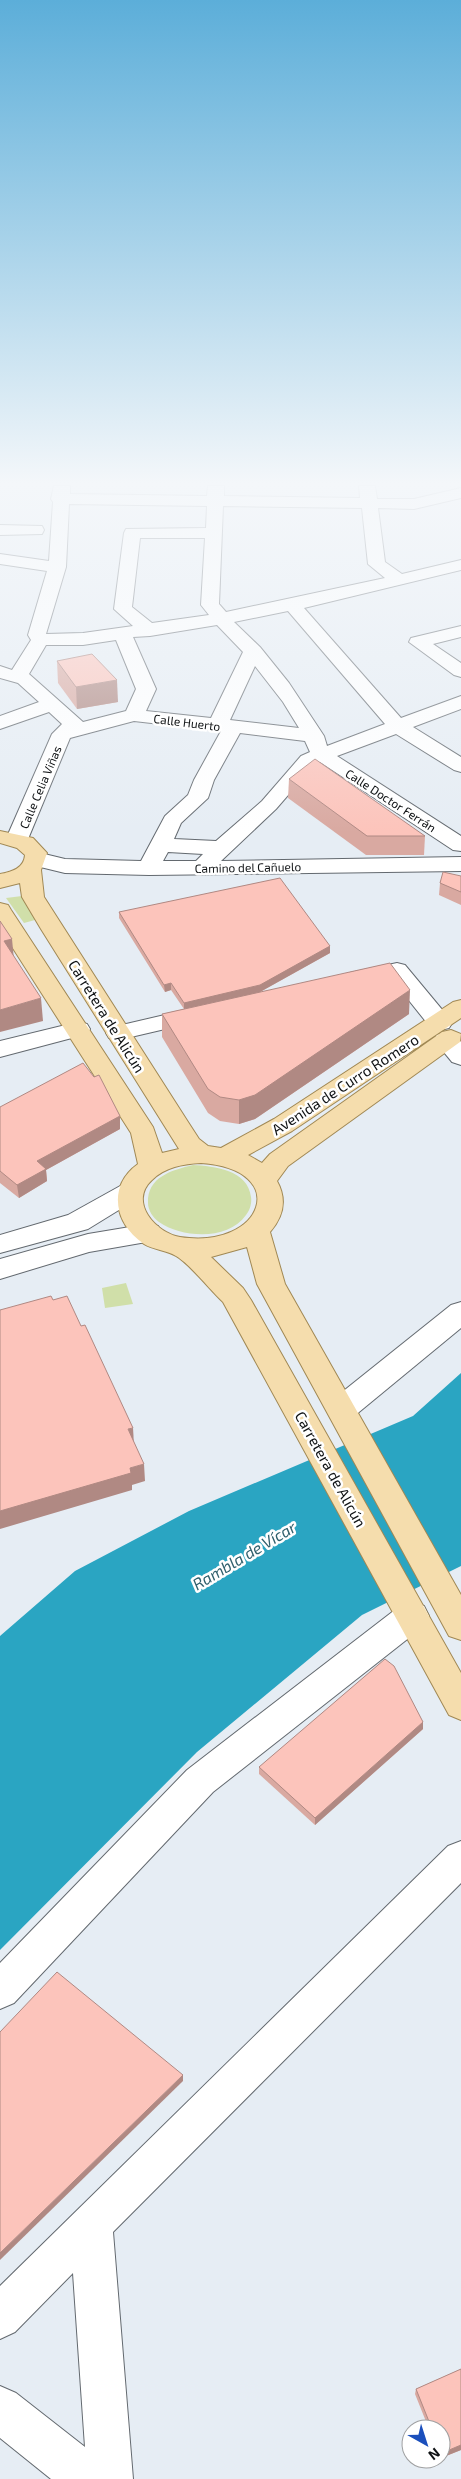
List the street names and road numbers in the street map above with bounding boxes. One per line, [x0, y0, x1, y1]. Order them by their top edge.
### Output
street label: Calle Huerto [153, 711, 221, 733]
street label: Calle Celia Viñas [16, 744, 64, 830]
street label: Calle Doctor Ferrán [343, 766, 439, 834]
street label: Camino del Cañuelo [195, 859, 302, 875]
street label: Carretera de Alicún [65, 956, 149, 1076]
street label: Avenida de Curro Romero [268, 1030, 422, 1138]
street label: Carretera de Alicún [292, 1408, 370, 1530]

